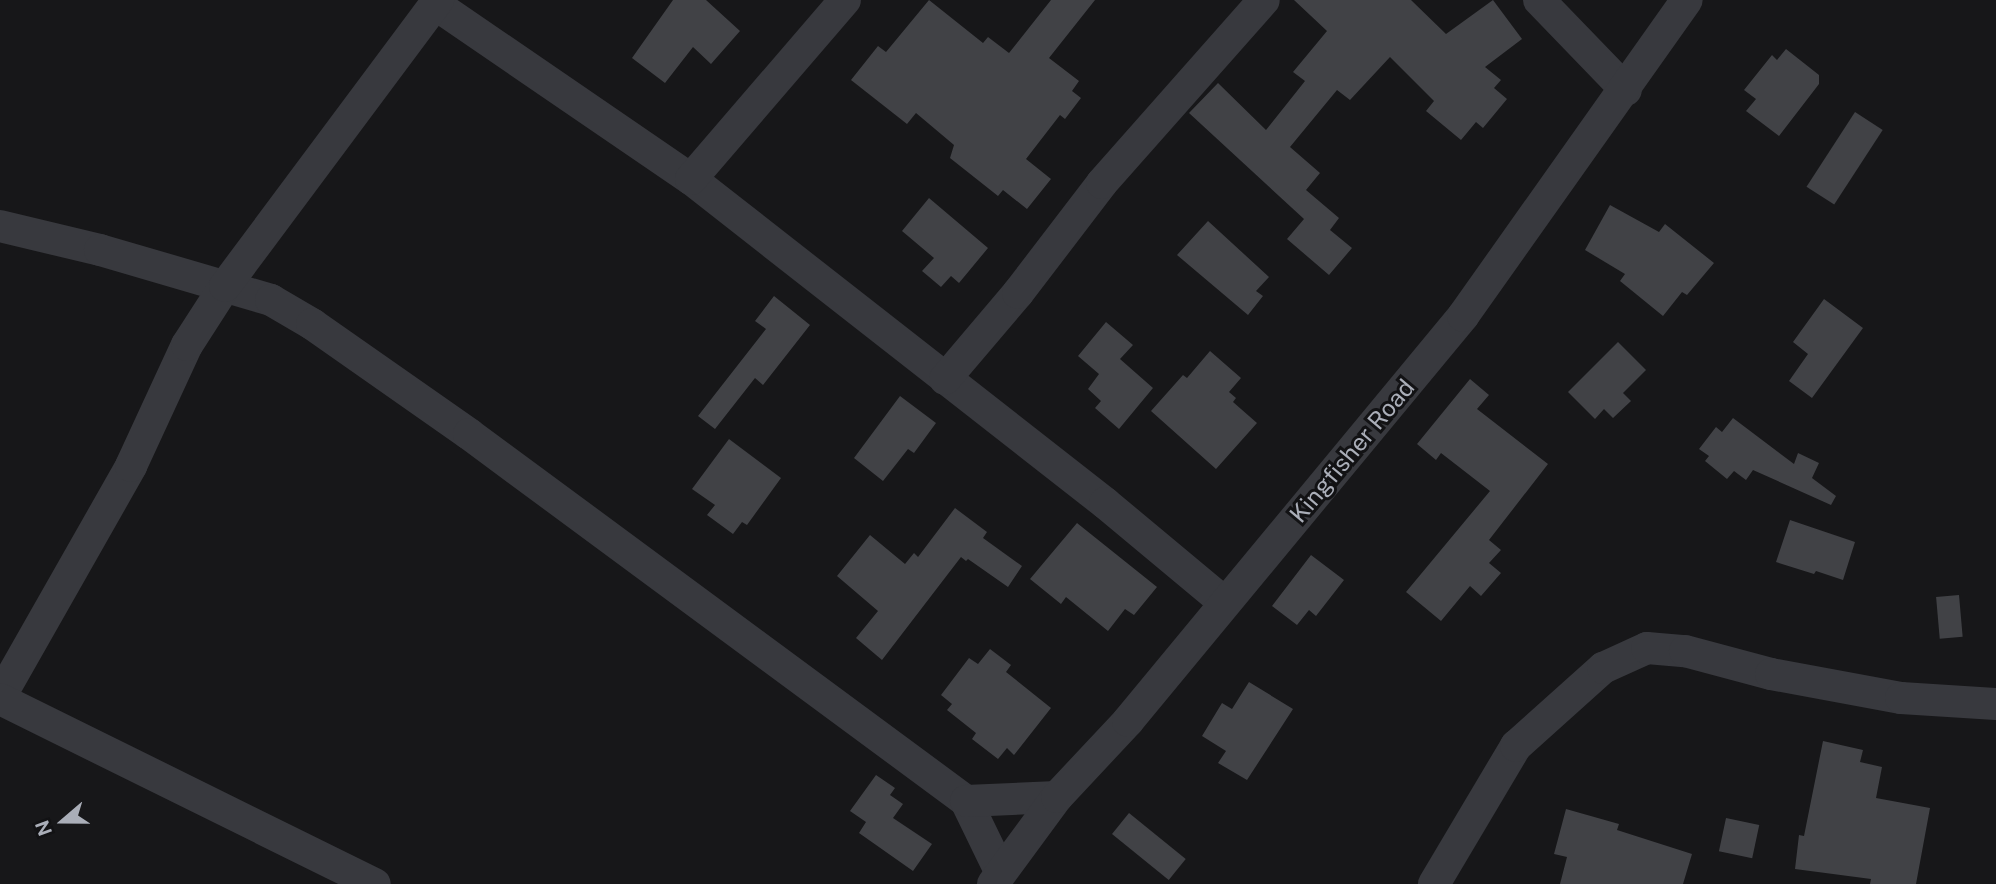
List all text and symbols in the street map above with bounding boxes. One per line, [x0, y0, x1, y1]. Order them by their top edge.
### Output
street label: Kingfisher Road [1284, 373, 1420, 529]
north arrow [28, 786, 98, 856]
text: N [30, 817, 56, 839]

